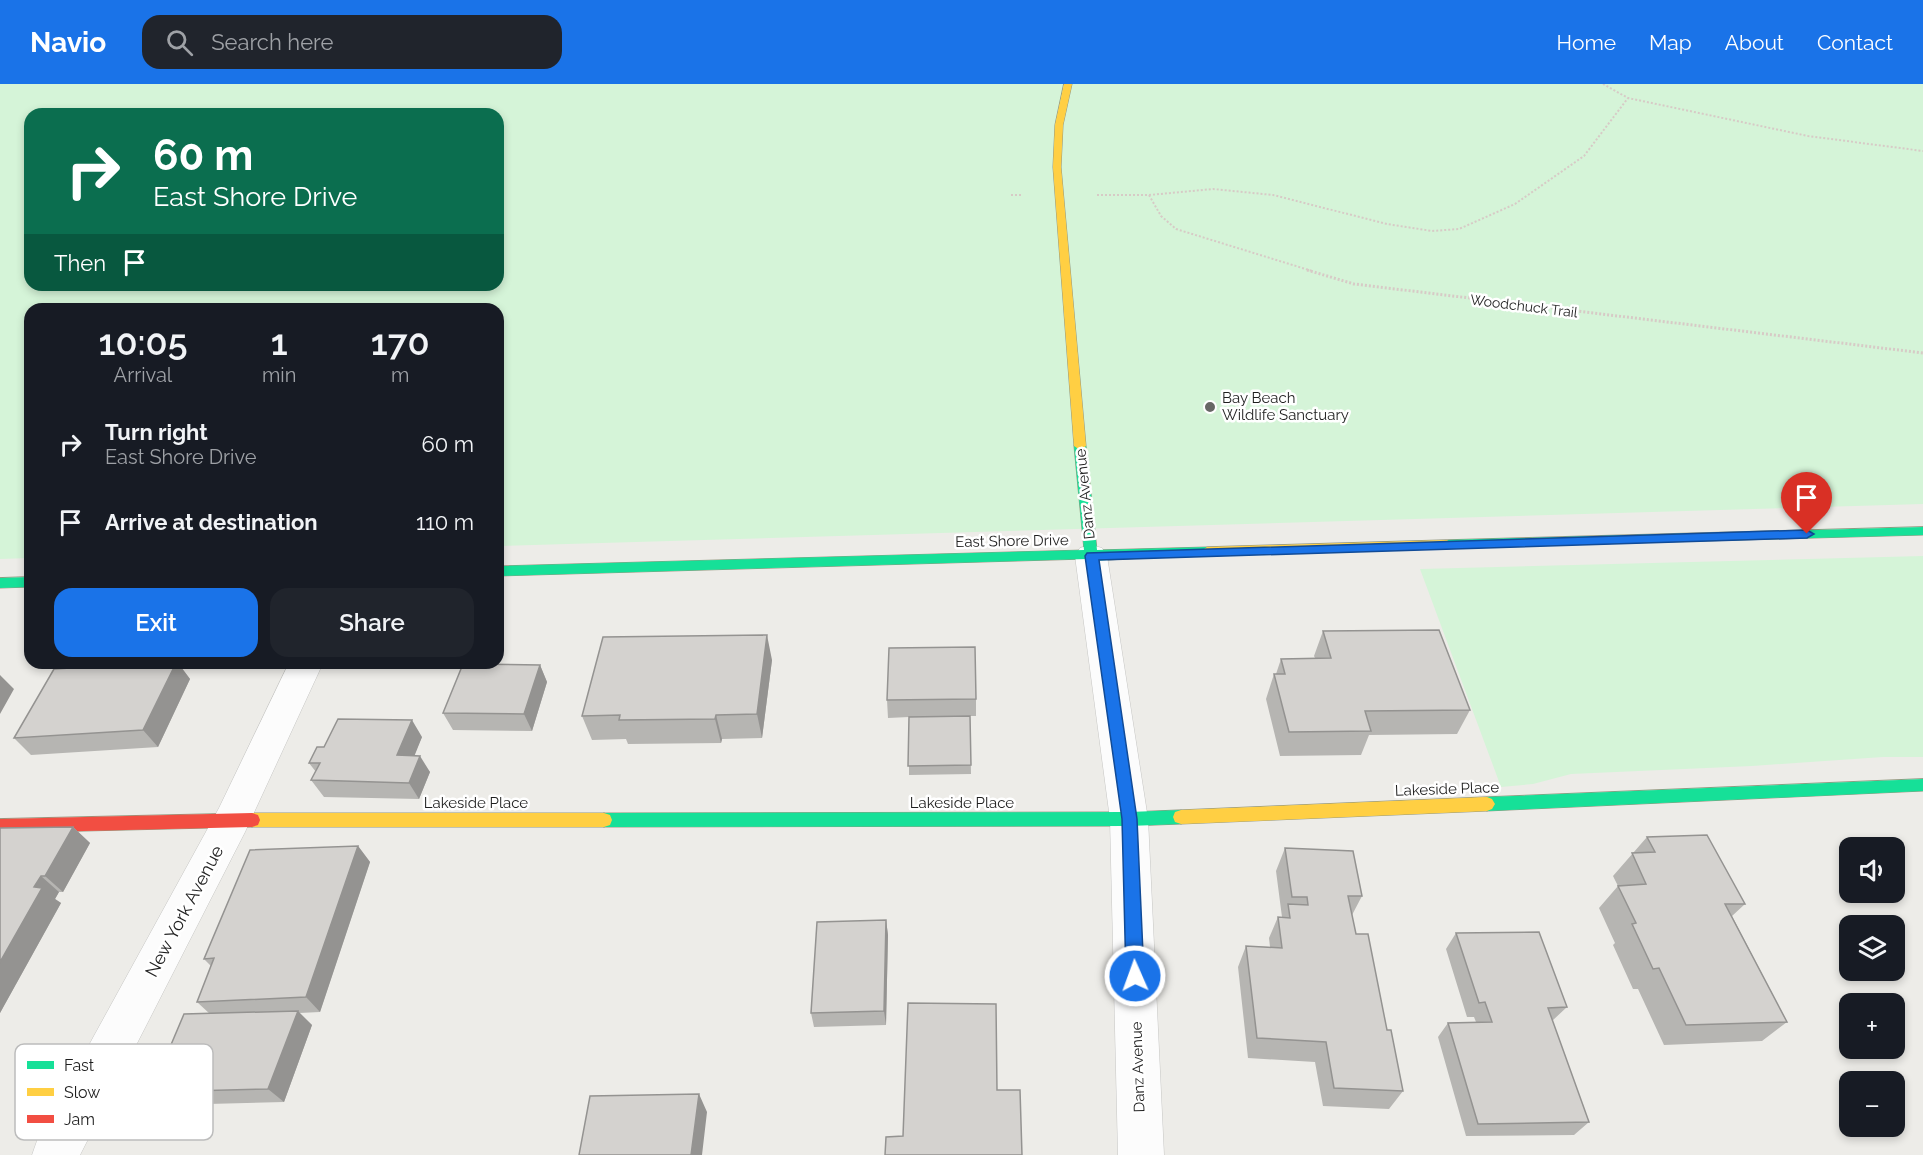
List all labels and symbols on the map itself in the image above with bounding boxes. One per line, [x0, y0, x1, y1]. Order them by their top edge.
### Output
street label: Woodchuck Trail [1469, 291, 1579, 321]
place label: Bay Beach Wildlife Sanctuary [1222, 389, 1349, 424]
marker: Bay Beach Wildlife Sanctuary [1203, 400, 1217, 414]
street label: Danz Avenue [1071, 448, 1099, 540]
pin [1781, 472, 1832, 534]
street label: East Shore Drive [955, 531, 1069, 551]
street label: Lakeside Place [1395, 778, 1500, 800]
street label: Lakeside Place [424, 794, 528, 812]
street label: Lakeside Place [910, 794, 1014, 812]
street label: New York Avenue [140, 841, 228, 980]
position arrow [1103, 944, 1167, 1008]
street label: Danz Avenue [1127, 1021, 1149, 1113]
legend [15, 1044, 213, 1140]
text: Fast [64, 1056, 95, 1075]
text: Slow [64, 1083, 100, 1102]
text: Jam [64, 1110, 95, 1129]

